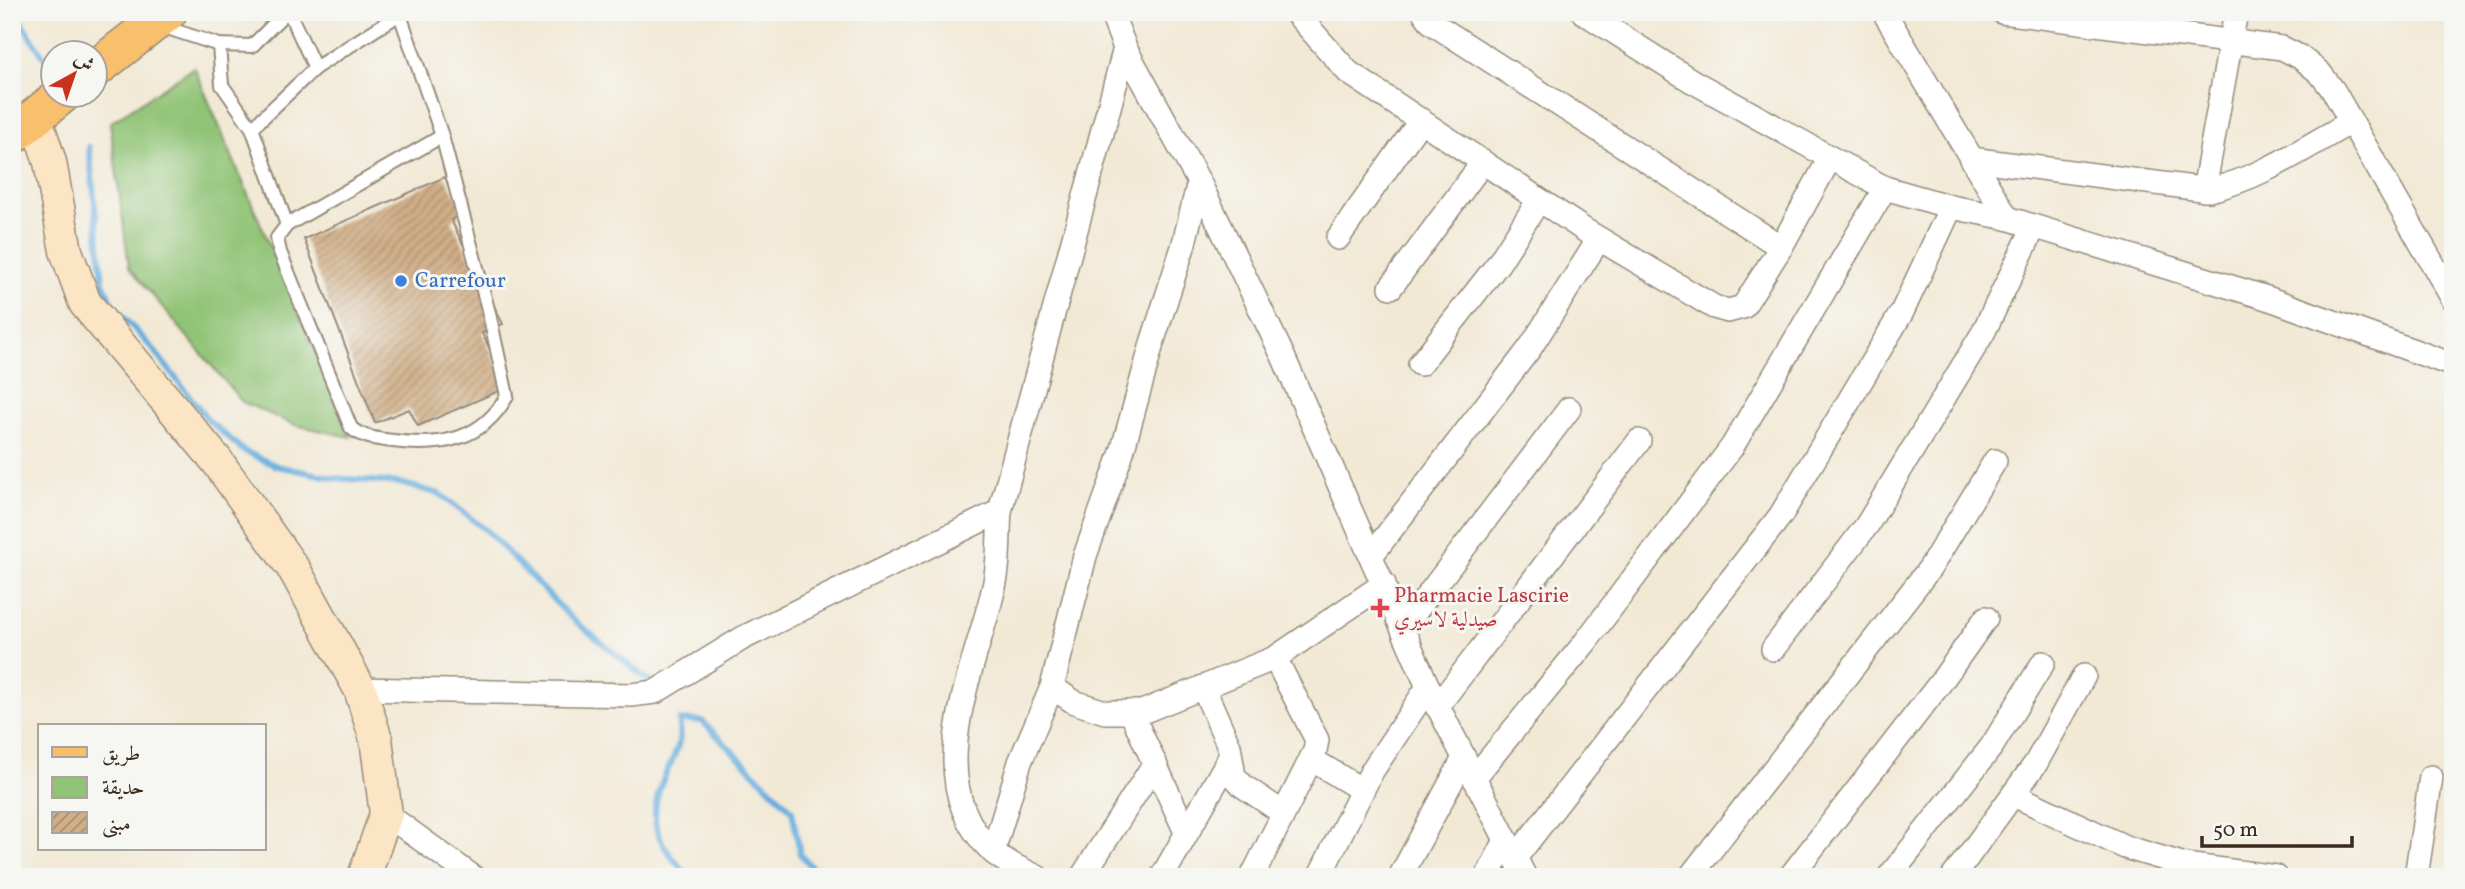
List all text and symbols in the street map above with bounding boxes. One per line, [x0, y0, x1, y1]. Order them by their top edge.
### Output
north arrow [38, 38, 108, 108]
text: ش [68, 46, 99, 79]
place label: Carrefour [415, 267, 506, 296]
marker: Carrefour [393, 273, 409, 289]
place label: Pharmacie Lascirie صيدلية لاسيري [1394, 582, 1569, 635]
marker: Pharmacie Lascirie صيدلية لاسيري [1372, 600, 1388, 616]
legend [38, 724, 266, 850]
text: طريق [102, 740, 140, 769]
text: حديقة [102, 774, 145, 803]
scale bar [2202, 805, 2353, 849]
text: مبنى [102, 810, 131, 839]
text: 50 m [2213, 816, 2258, 845]

